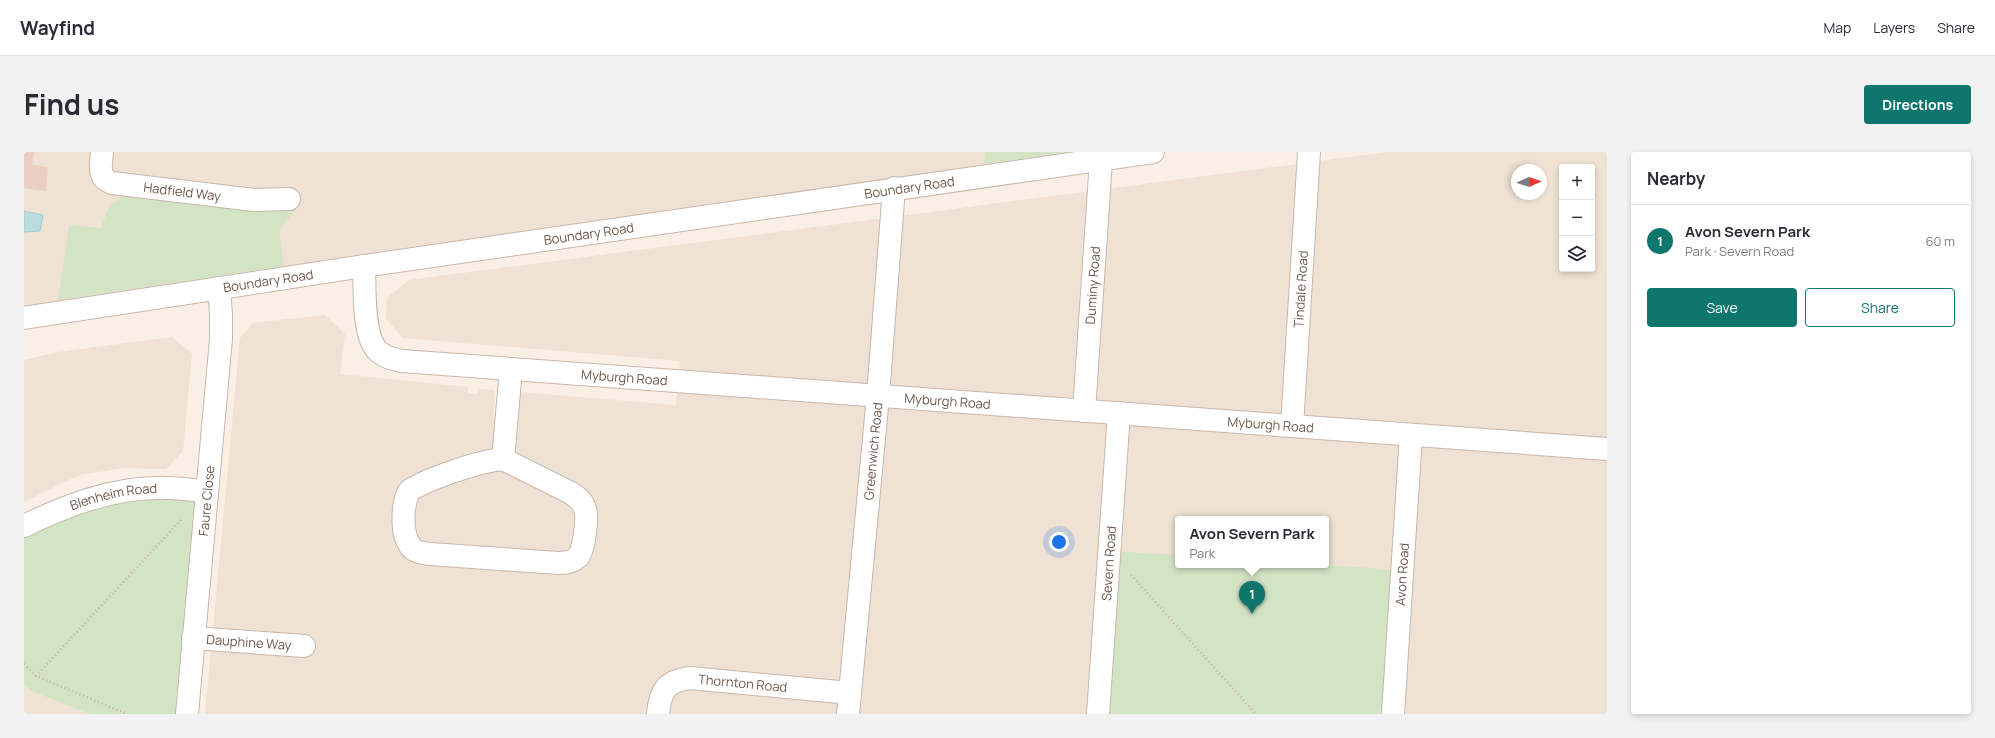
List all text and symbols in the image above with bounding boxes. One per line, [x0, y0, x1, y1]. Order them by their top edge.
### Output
text: Wayfind [20, 15, 95, 41]
text: Map [1823, 18, 1851, 37]
text: Layers [1873, 18, 1915, 37]
text: Share [1937, 18, 1975, 37]
text: Find us [24, 85, 119, 123]
button: Directions [1864, 85, 1971, 124]
north arrow [1511, 164, 1547, 200]
map controls [1559, 164, 1595, 272]
button: + [1559, 164, 1595, 200]
text: Nearby [1647, 167, 1705, 190]
street label: Boundary Road [863, 172, 956, 203]
street label: Hadfield Way [143, 178, 222, 205]
button: − [1559, 200, 1595, 236]
street label: Boundary Road [542, 218, 635, 249]
text: Avon Severn Park [1685, 221, 1810, 242]
text: 1 [1657, 232, 1663, 250]
text: 60 m [1925, 232, 1955, 250]
button: layers [1559, 236, 1595, 272]
text: Park · Severn Road [1685, 242, 1794, 260]
street label: Duminy Road [1081, 246, 1104, 325]
street label: Tindale Road [1289, 250, 1312, 329]
street label: Boundary Road [222, 265, 314, 296]
button: Save [1647, 288, 1797, 327]
button: Share [1805, 288, 1955, 327]
street label: Myburgh Road [580, 365, 668, 389]
street label: Myburgh Road [904, 389, 991, 413]
street label: Greenwich Road [859, 402, 886, 501]
street label: Myburgh Road [1227, 412, 1314, 437]
street label: Faure Close [194, 465, 219, 537]
street label: Blenheim Road [67, 479, 157, 514]
popup [1175, 516, 1329, 568]
text: Avon Severn Park [1189, 523, 1315, 544]
street label: Severn Road [1097, 525, 1120, 602]
your location [1049, 532, 1069, 552]
street label: Avon Road [1391, 542, 1413, 606]
text: Park [1189, 544, 1215, 562]
pin: 1 [1239, 581, 1265, 614]
street label: Dauphine Way [206, 630, 292, 654]
street label: Thornton Road [697, 670, 788, 696]

